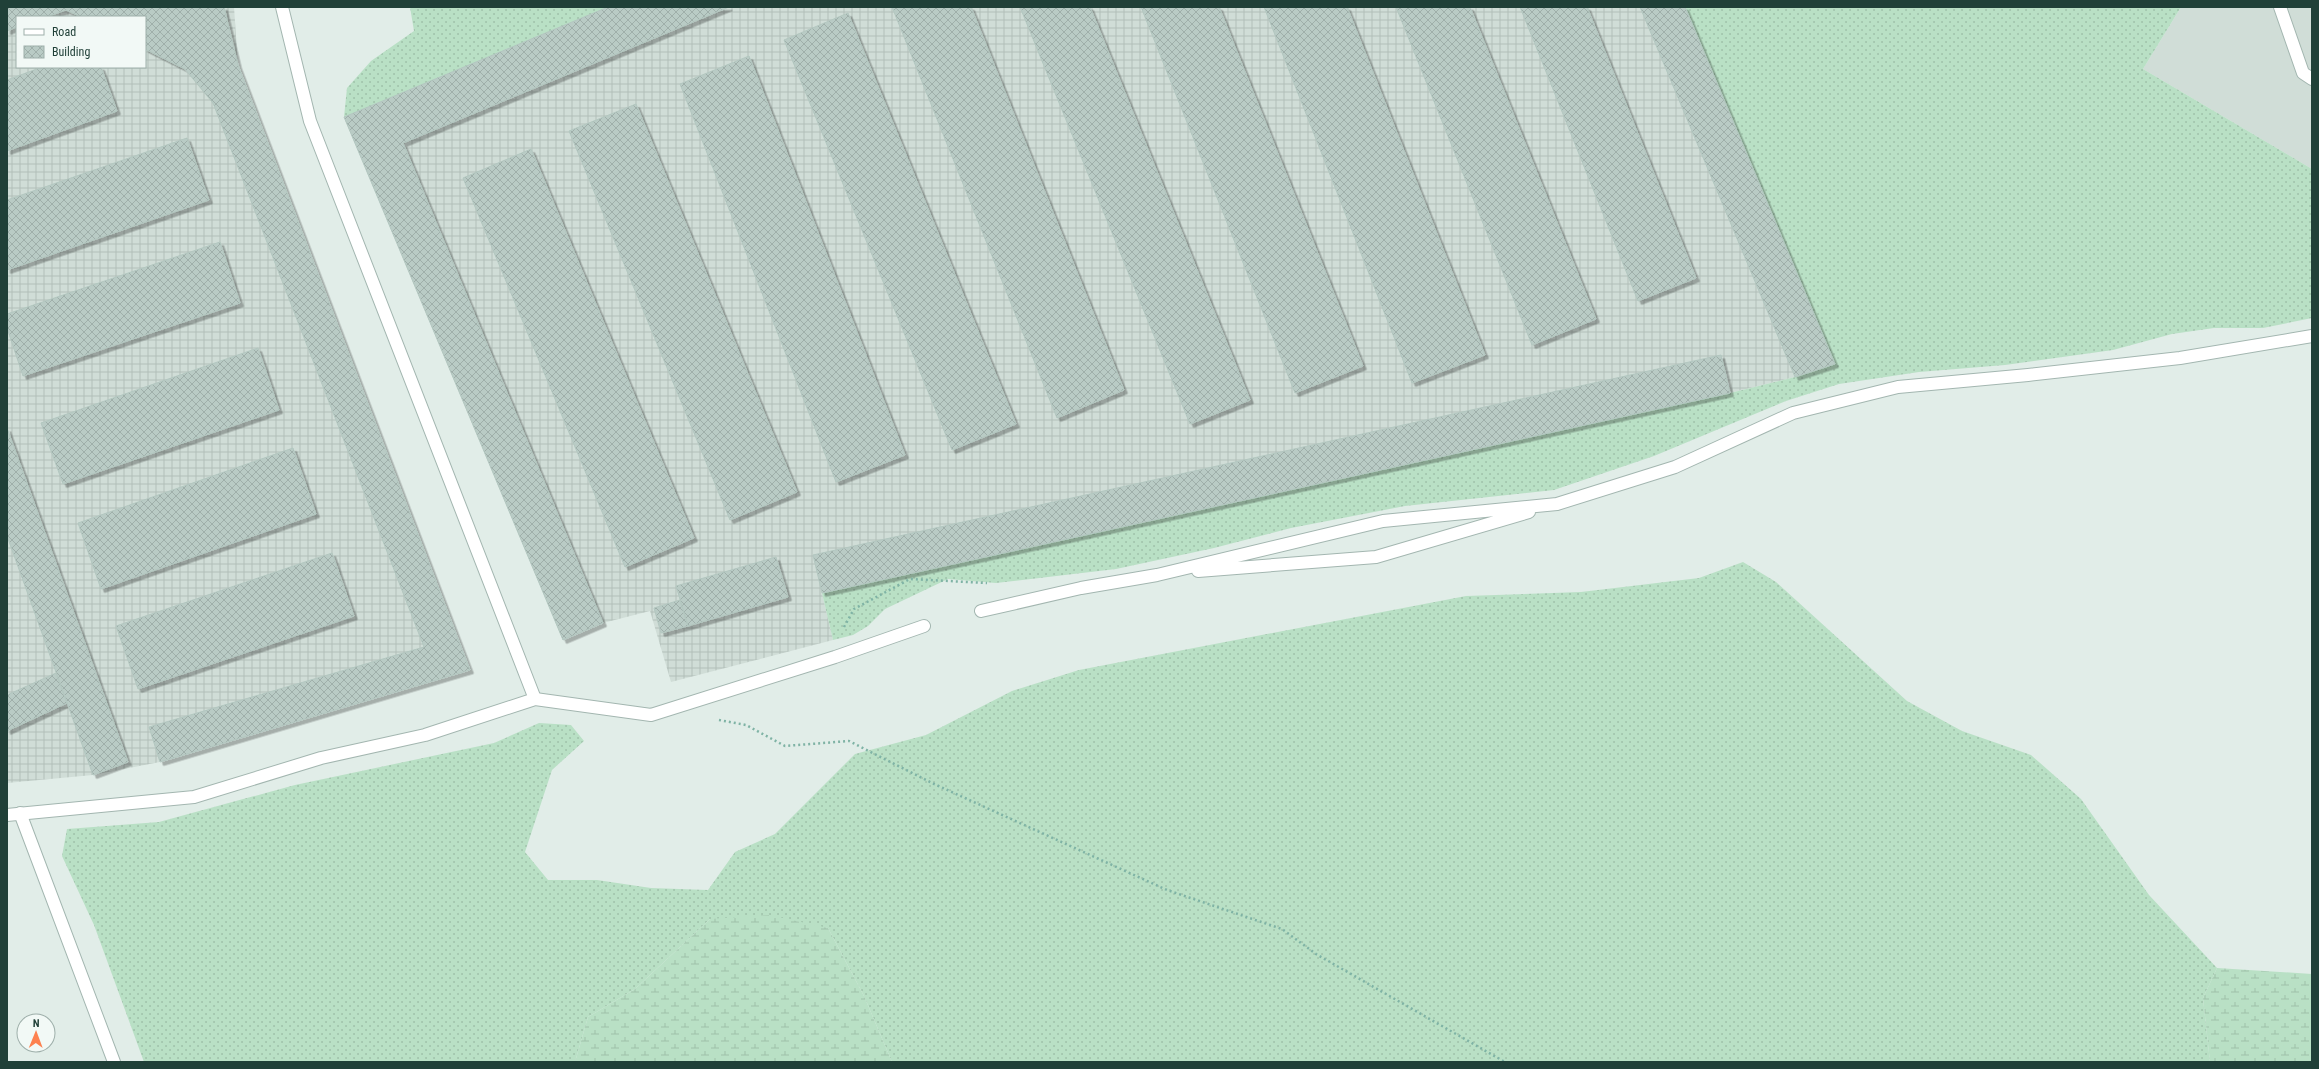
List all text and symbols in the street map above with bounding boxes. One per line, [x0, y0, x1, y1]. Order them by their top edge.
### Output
legend [16, 16, 146, 68]
text: Road [52, 25, 76, 39]
text: Building [52, 45, 90, 59]
north arrow [16, 1013, 56, 1053]
text: N [33, 1017, 40, 1030]

